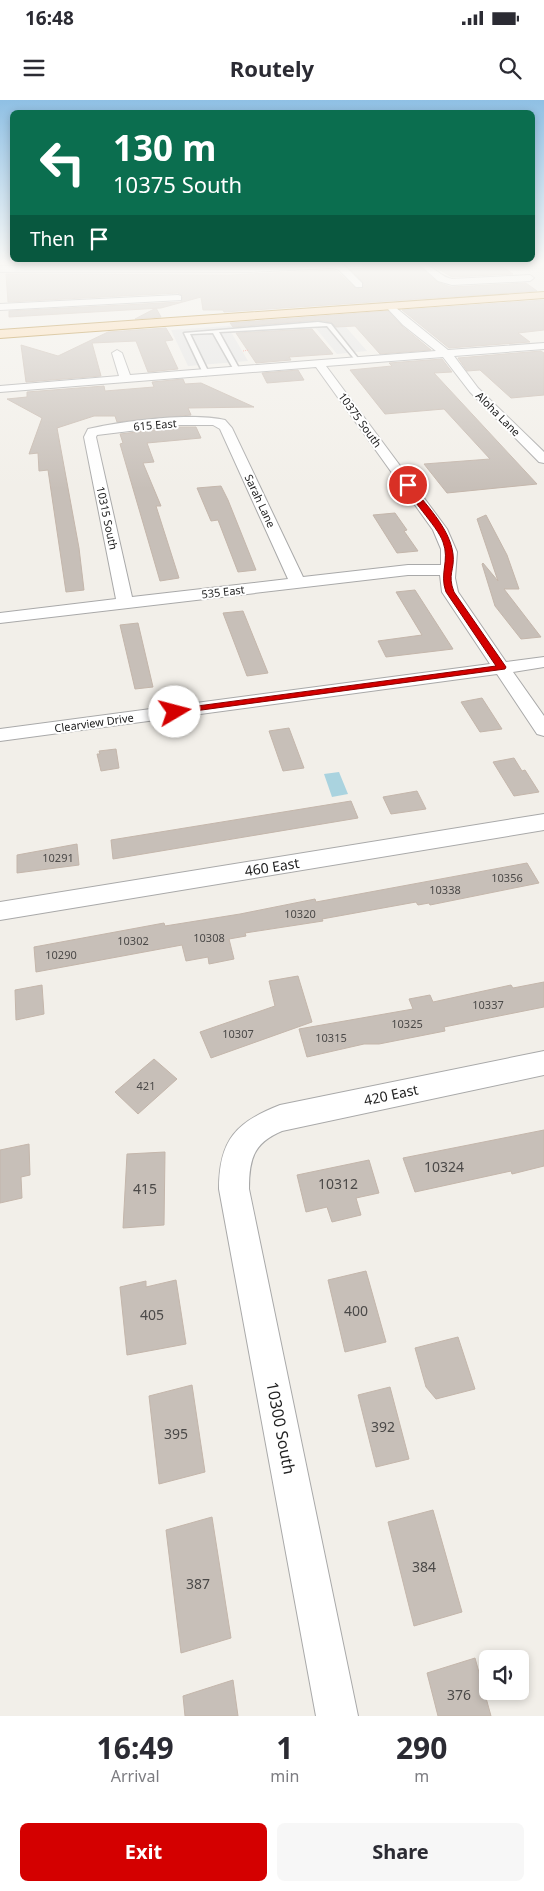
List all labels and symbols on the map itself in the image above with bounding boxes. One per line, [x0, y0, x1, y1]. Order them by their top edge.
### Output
street label: Aloha Lane [473, 388, 524, 439]
street label: 10375 South [335, 389, 385, 450]
street label: 615 East [133, 415, 177, 434]
pin [387, 464, 429, 506]
street label: Sarah Lane [242, 472, 279, 530]
street label: 10315 South [93, 485, 122, 551]
street label: 535 East [201, 581, 245, 602]
position arrow [148, 685, 200, 737]
street label: Clearview Drive [53, 710, 134, 735]
house number: 10291 [42, 850, 74, 865]
street label: 460 East [243, 853, 301, 880]
house number: 10356 [491, 870, 523, 885]
house number: 10338 [429, 882, 461, 897]
house number: 10320 [284, 906, 316, 921]
house number: 10308 [193, 930, 225, 945]
house number: 10302 [117, 933, 149, 948]
house number: 10290 [45, 947, 77, 962]
house number: 10337 [472, 997, 504, 1012]
house number: 10325 [391, 1016, 423, 1031]
house number: 10307 [222, 1026, 254, 1041]
house number: 10315 [315, 1030, 347, 1045]
house number: 421 [137, 1078, 155, 1093]
street label: 420 East [362, 1079, 420, 1110]
house number: 10324 [424, 1157, 464, 1176]
house number: 10312 [318, 1174, 358, 1193]
house number: 415 [133, 1179, 157, 1198]
house number: 400 [344, 1301, 368, 1320]
house number: 405 [140, 1305, 164, 1324]
street label: 10300 South [261, 1380, 301, 1476]
house number: 392 [371, 1417, 395, 1436]
house number: 395 [164, 1424, 188, 1443]
house number: 384 [412, 1557, 436, 1576]
house number: 387 [186, 1574, 210, 1593]
house number: 376 [447, 1685, 471, 1704]

